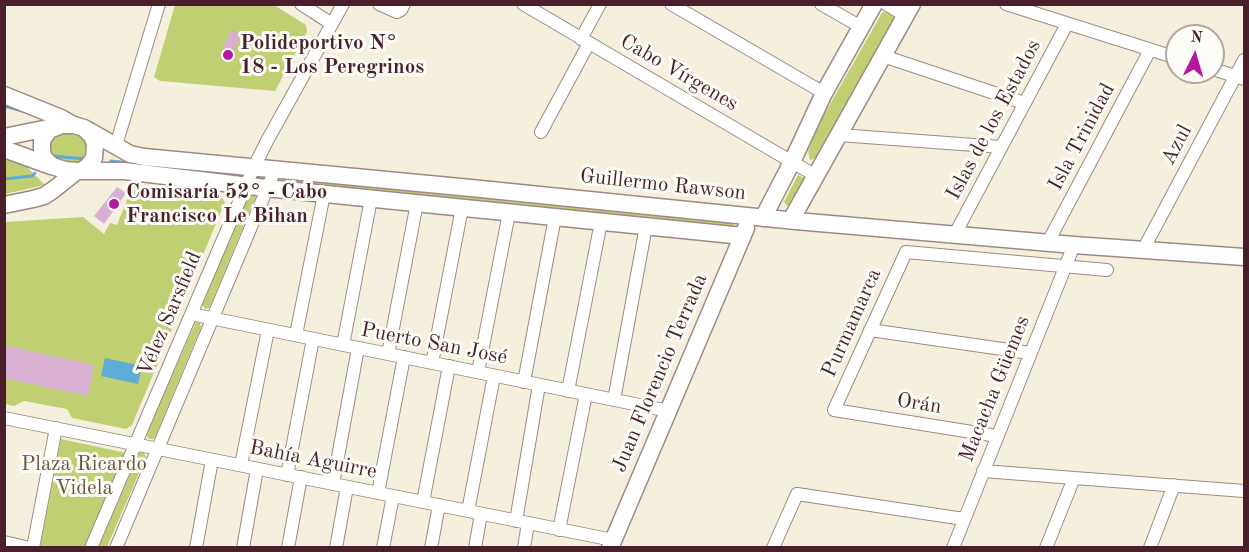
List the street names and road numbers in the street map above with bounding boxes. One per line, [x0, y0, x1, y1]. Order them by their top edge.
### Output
street label: Cabo Vírgenes [615, 29, 743, 117]
street label: Islas de los Estados [941, 36, 1047, 204]
street label: Isla Trinidad [1043, 79, 1121, 195]
street label: Azul [1156, 120, 1198, 170]
street label: Guillermo Rawson [579, 164, 747, 206]
street label: Vélez Sarsfield [132, 248, 208, 380]
street label: Purmamarca [817, 265, 887, 381]
street label: Juan Florencio Terrada [607, 270, 713, 476]
street label: Macacha Güemes [954, 312, 1036, 466]
street label: Puerto San José [359, 317, 509, 371]
street label: Orán [895, 388, 943, 420]
street label: Bahía Aguirre [247, 435, 379, 485]

